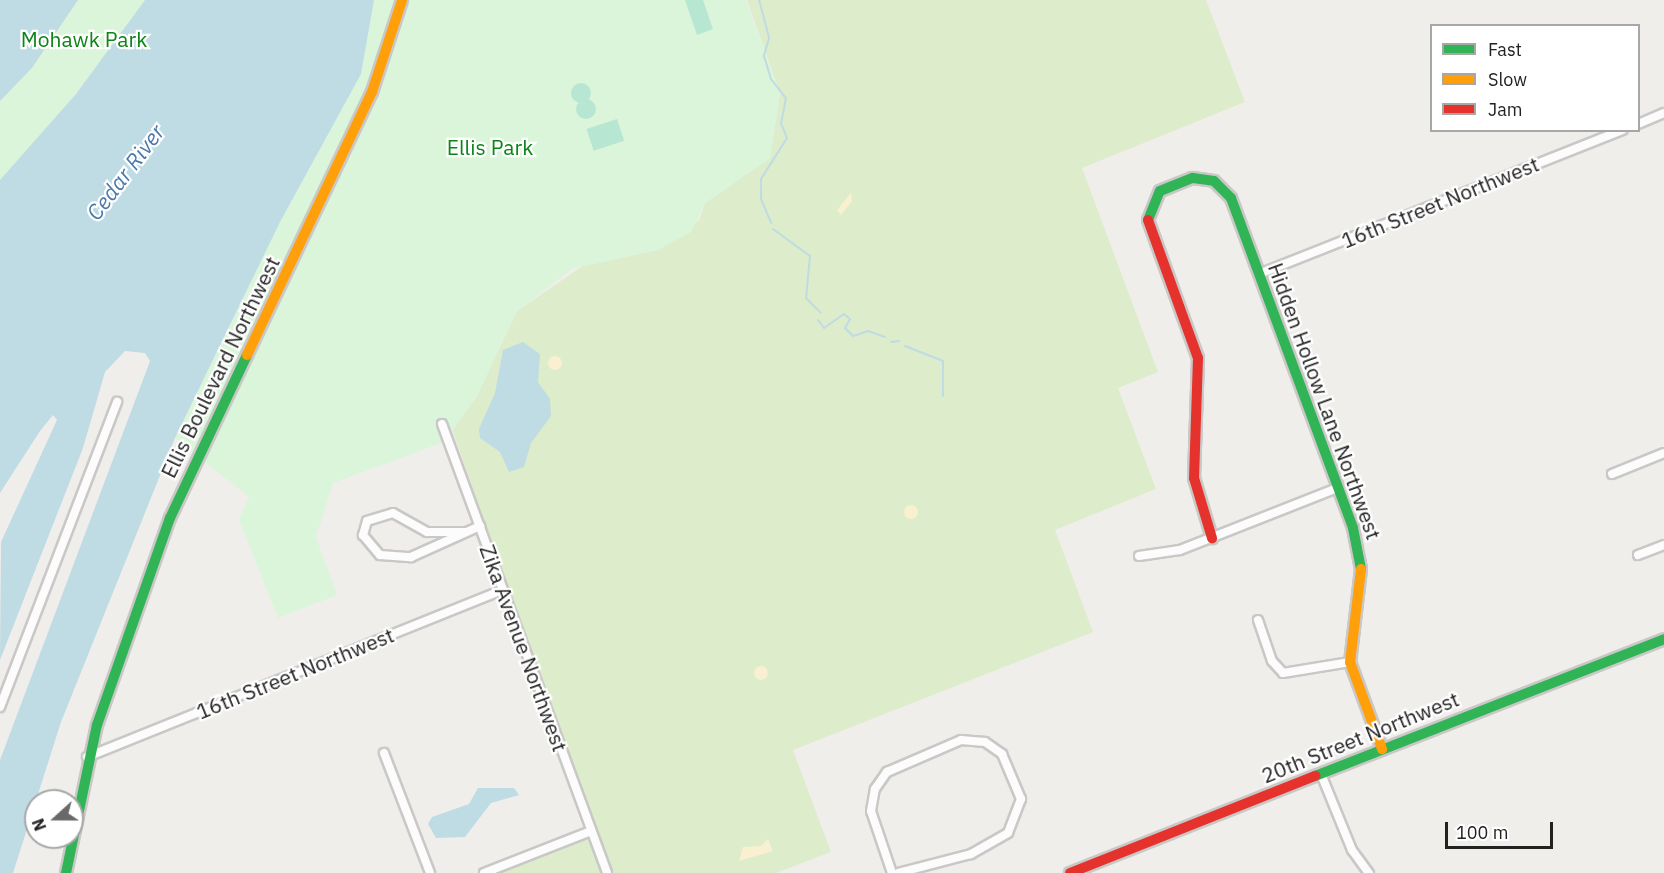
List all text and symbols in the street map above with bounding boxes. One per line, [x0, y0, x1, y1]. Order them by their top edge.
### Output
legend [1430, 24, 1640, 132]
park label: Mohawk Park [21, 26, 147, 52]
text: Fast [1488, 38, 1522, 61]
text: Slow [1488, 68, 1527, 91]
text: Jam [1488, 98, 1523, 121]
water label: Cedar River [81, 119, 169, 225]
park label: Ellis Park [447, 134, 533, 160]
street label: 16th Street Northwest [1338, 151, 1542, 253]
street label: Ellis Boulevard Northwest [155, 252, 285, 482]
street label: Hidden Hollow Lane Northwest [1263, 259, 1387, 543]
street label: Zika Avenue Northwest [475, 541, 573, 755]
street label: 16th Street Northwest [193, 622, 397, 724]
street label: 20th Street Northwest [1258, 686, 1462, 788]
north arrow [24, 789, 84, 849]
scale bar [1448, 810, 1556, 848]
text: N [28, 816, 50, 834]
text: 100 m [1456, 821, 1508, 844]

